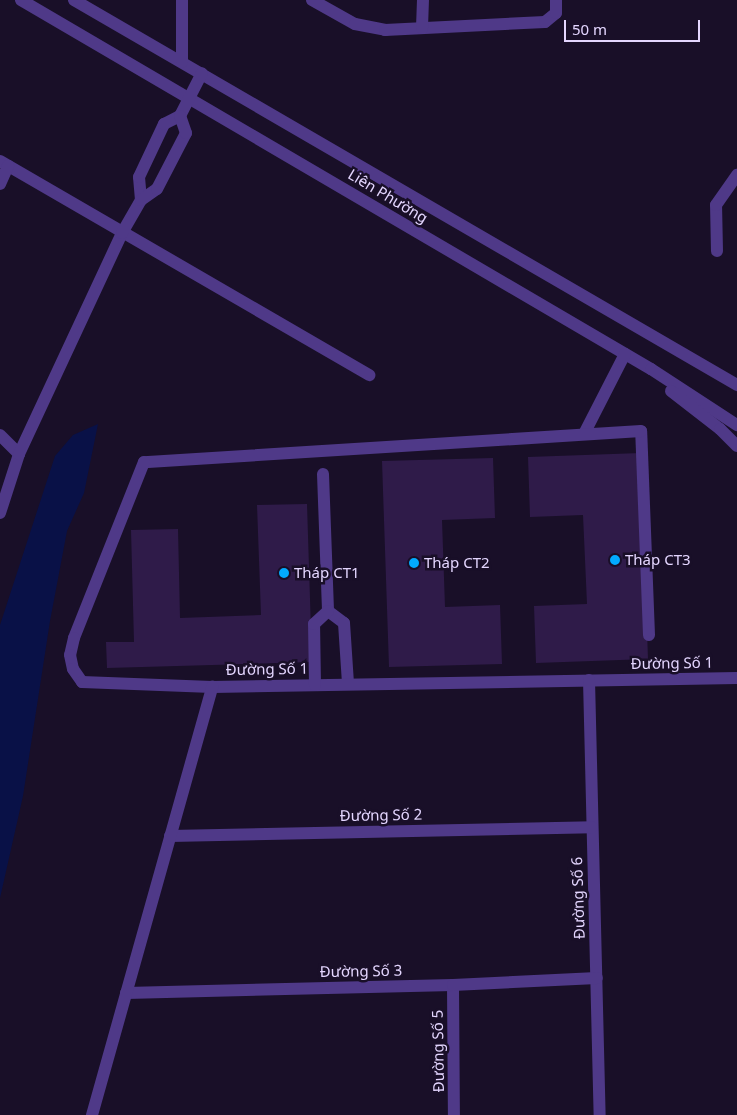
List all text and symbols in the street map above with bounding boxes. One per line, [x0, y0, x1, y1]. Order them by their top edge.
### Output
scale bar [567, 10, 703, 42]
text: 50 m [572, 19, 607, 39]
street label: Liên Phường [345, 165, 431, 227]
place label: Tháp CT3 [625, 551, 691, 569]
place label: Tháp CT2 [424, 554, 490, 572]
marker: Tháp CT3 [609, 554, 621, 566]
marker: Tháp CT2 [408, 557, 420, 569]
place label: Tháp CT1 [294, 564, 360, 582]
marker: Tháp CT1 [278, 567, 290, 579]
street label: Đường Số 1 [631, 653, 713, 673]
street label: Đường Số 1 [226, 659, 308, 679]
street label: Đường Số 2 [340, 805, 422, 825]
street label: Đường Số 6 [568, 856, 588, 940]
street label: Đường Số 3 [320, 961, 402, 981]
street label: Đường Số 5 [428, 1010, 448, 1092]

